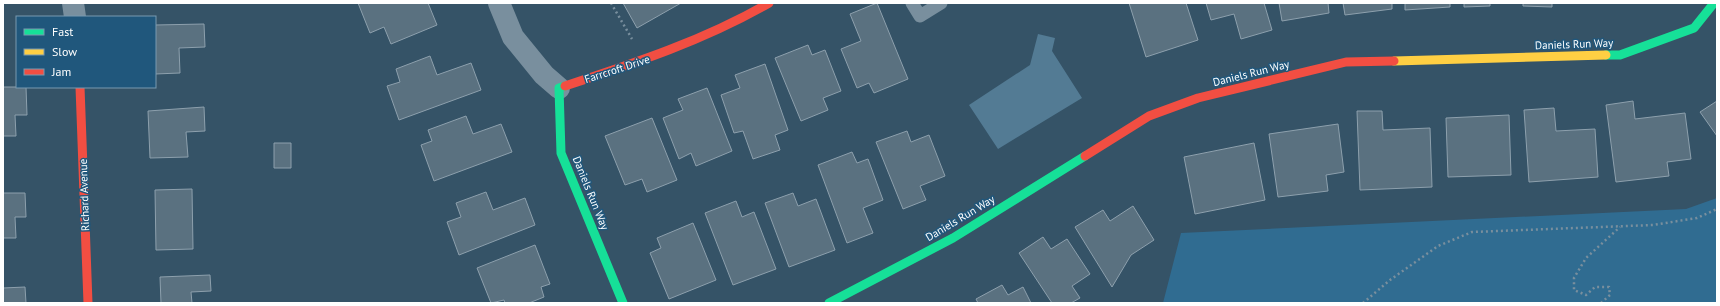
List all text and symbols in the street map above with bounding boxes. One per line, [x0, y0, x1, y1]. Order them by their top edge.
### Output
legend [16, 16, 156, 88]
text: Fast [52, 24, 73, 39]
street label: Daniels Run Way [1535, 36, 1614, 52]
text: Slow [52, 44, 77, 59]
street label: Farrcroft Drive [583, 52, 652, 86]
street label: Daniels Run Way [1211, 57, 1292, 89]
text: Jam [51, 64, 71, 79]
street label: Daniels Run Way [570, 154, 612, 233]
street label: Richard Avenue [76, 158, 92, 231]
street label: Daniels Run Way [923, 191, 998, 244]

